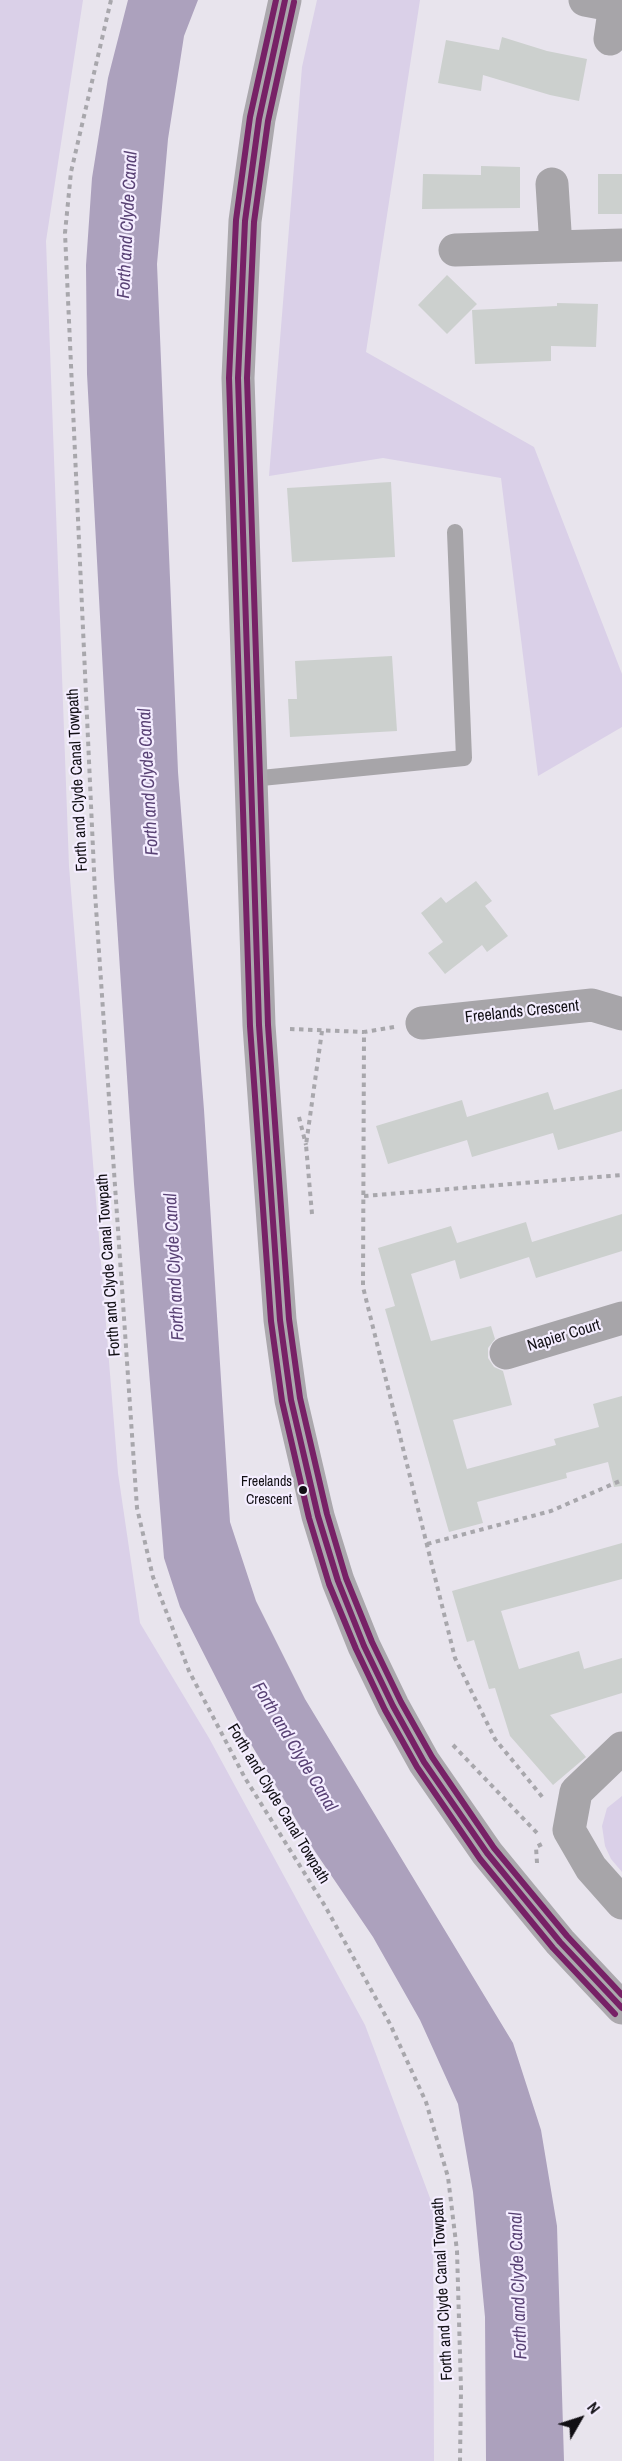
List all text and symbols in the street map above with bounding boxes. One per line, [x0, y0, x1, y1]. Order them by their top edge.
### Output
water label: Forth and Clyde Canal [113, 151, 143, 299]
street label: Forth and Clyde Canal Towpath [64, 688, 92, 872]
water label: Forth and Clyde Canal [134, 708, 164, 856]
street label: Freelands Crescent [464, 996, 580, 1028]
street label: Forth and Clyde Canal Towpath [93, 1173, 125, 1357]
water label: Forth and Clyde Canal [160, 1193, 190, 1341]
street label: Napier Court [525, 1316, 603, 1356]
place label: Freelands Crescent [241, 1474, 292, 1506]
marker: Freelands Crescent [297, 1484, 309, 1496]
water label: Forth and Clyde Canal [247, 1678, 341, 1816]
street label: Forth and Clyde Canal Towpath [223, 1721, 333, 1887]
street label: Forth and Clyde Canal Towpath [429, 2197, 457, 2381]
water label: Forth and Clyde Canal [506, 2212, 532, 2360]
north arrow [550, 2389, 610, 2449]
text: N [582, 2397, 606, 2418]

